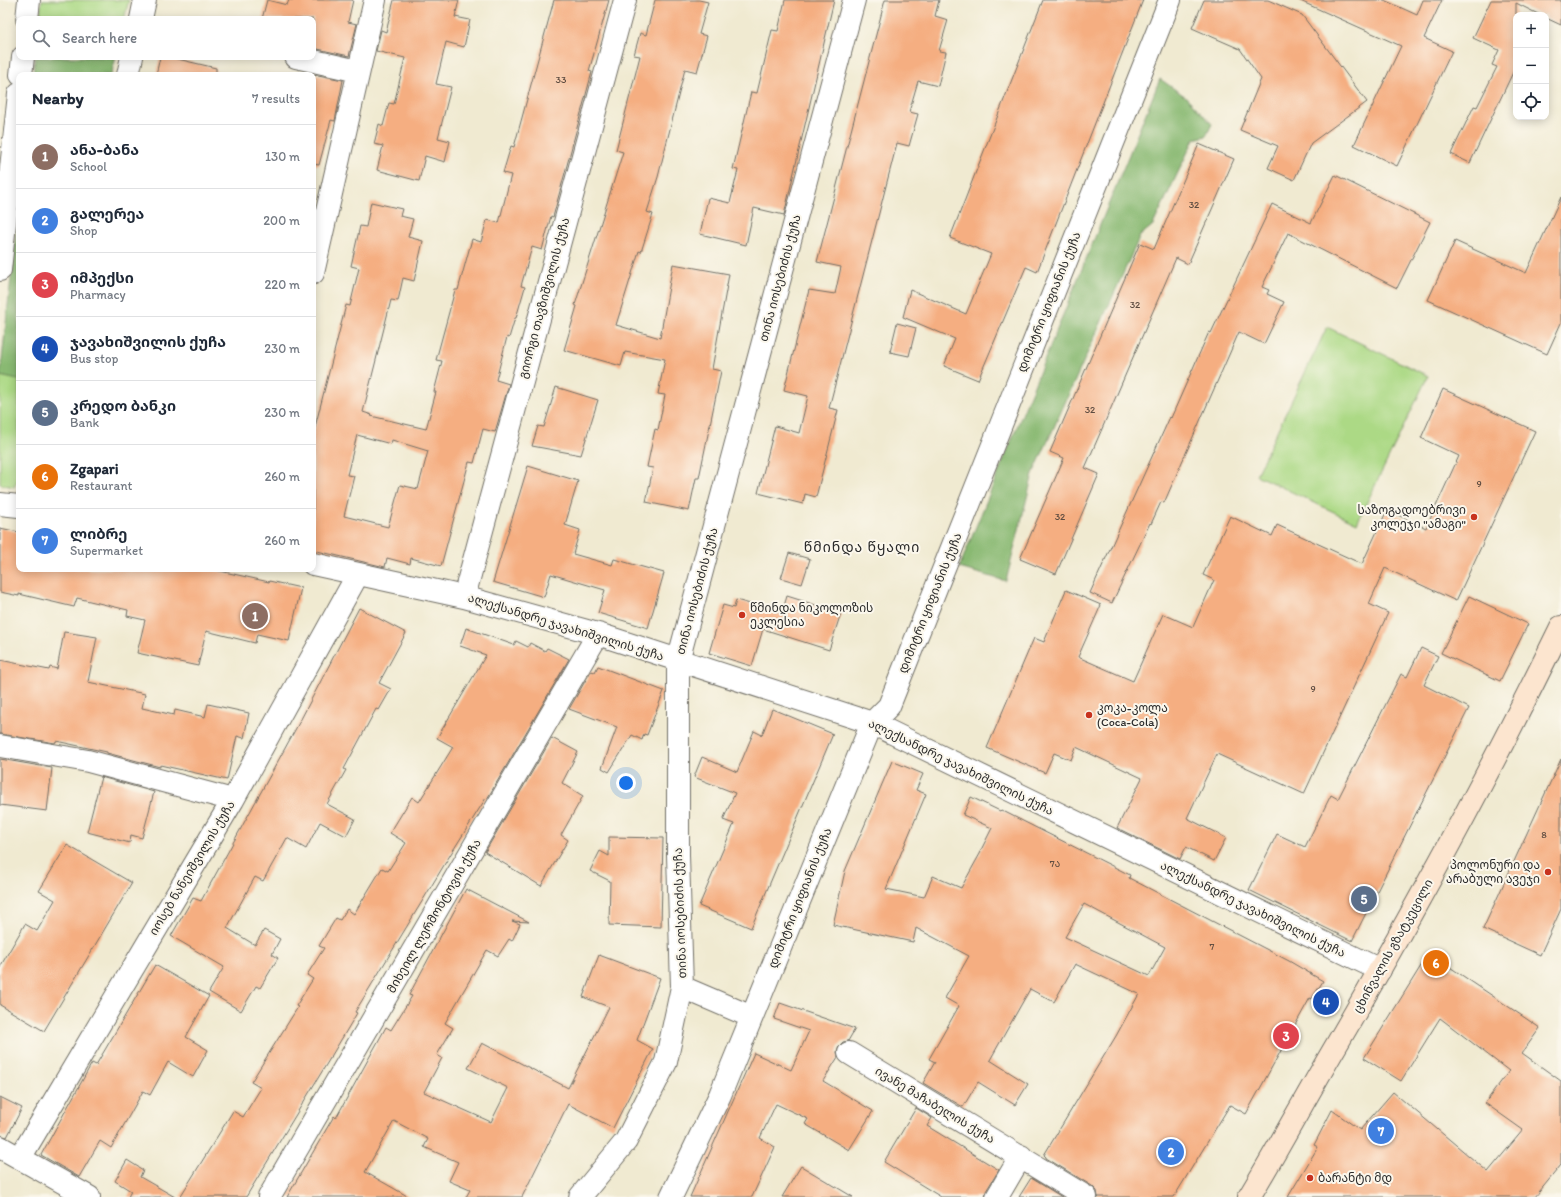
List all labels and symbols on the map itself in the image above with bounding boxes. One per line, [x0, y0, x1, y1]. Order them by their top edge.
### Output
house number: 33 [556, 73, 567, 86]
house number: 32 [1189, 198, 1200, 211]
street label: თინა იოსებიძის ქუჩა [756, 213, 804, 343]
street label: გიორგი თავზიშვილის ქუჩა [516, 216, 573, 380]
street label: დიმიტრი ყიფიანის ქუჩა [1014, 230, 1085, 375]
house number: 32 [1130, 298, 1141, 311]
house number: 32 [1085, 403, 1096, 416]
house number: 9 [1476, 477, 1482, 490]
place label: საზოგადოებრივი კოლეჯი "ამაგი" [1357, 503, 1466, 532]
house number: 32 [1055, 510, 1066, 523]
marker: საზოგადოებრივი კოლეჯი "ამაგი" [1469, 512, 1479, 522]
street label: თინა იოსებიძის ქუჩა [673, 526, 721, 656]
street label: დიმიტრი ყიფიანის ქუჩა [895, 531, 966, 676]
district label: წმინდა წყალი [804, 539, 920, 556]
street label: ალექსანდრე ჯავახიშვილის ქუჩა [466, 590, 666, 664]
pin: 1 [242, 601, 268, 631]
place label: წმინდა ნიკოლოზის ეკლესია [750, 601, 873, 630]
marker: წმინდა ნიკოლოზის ეკლესია [737, 610, 747, 620]
house number: 9 [1310, 682, 1316, 695]
place label: კოკა-კოლა (Coca-Cola) [1097, 701, 1168, 729]
marker: კოკა-კოლა (Coca-Cola) [1084, 710, 1094, 720]
street label: ალექსანდრე ჯავახიშვილის ქუჩა [866, 716, 1056, 819]
your location [616, 773, 636, 793]
street label: იოსებ ნანეიშვილის ქუჩა [146, 798, 239, 938]
street label: დიმიტრი ყიფიანის ქუჩა [765, 826, 836, 971]
house number: 8 [1541, 828, 1547, 841]
street label: მიხეილ ლერმონტოვის ქუჩა [384, 837, 485, 996]
street label: თინა იოსებიძის ქუჩა [671, 847, 689, 979]
house number: 7ა [1050, 857, 1060, 870]
street label: ალექსანდრე ჯავახიშვილის ქუჩა [1158, 858, 1348, 961]
place label: პოლონური და არაბული ავეჯი [1446, 858, 1540, 887]
marker: პოლონური და არაბული ავეჯი [1543, 867, 1553, 877]
street label: ცხინვალის გზატკეცილი [1350, 877, 1437, 1016]
pin: 5 [1351, 884, 1377, 914]
house number: 7 [1210, 940, 1215, 953]
pin: 6 [1423, 948, 1449, 978]
pin: 4 [1313, 987, 1339, 1017]
pin: 3 [1273, 1021, 1299, 1051]
street label: ივანე მაჩაბელის ქუჩა [872, 1064, 997, 1147]
pin: 7 [1368, 1116, 1394, 1146]
pin: 2 [1158, 1137, 1184, 1167]
place label: ბარანტი მდ [1318, 1171, 1392, 1186]
marker: ბარანტი მდ [1305, 1173, 1315, 1183]

